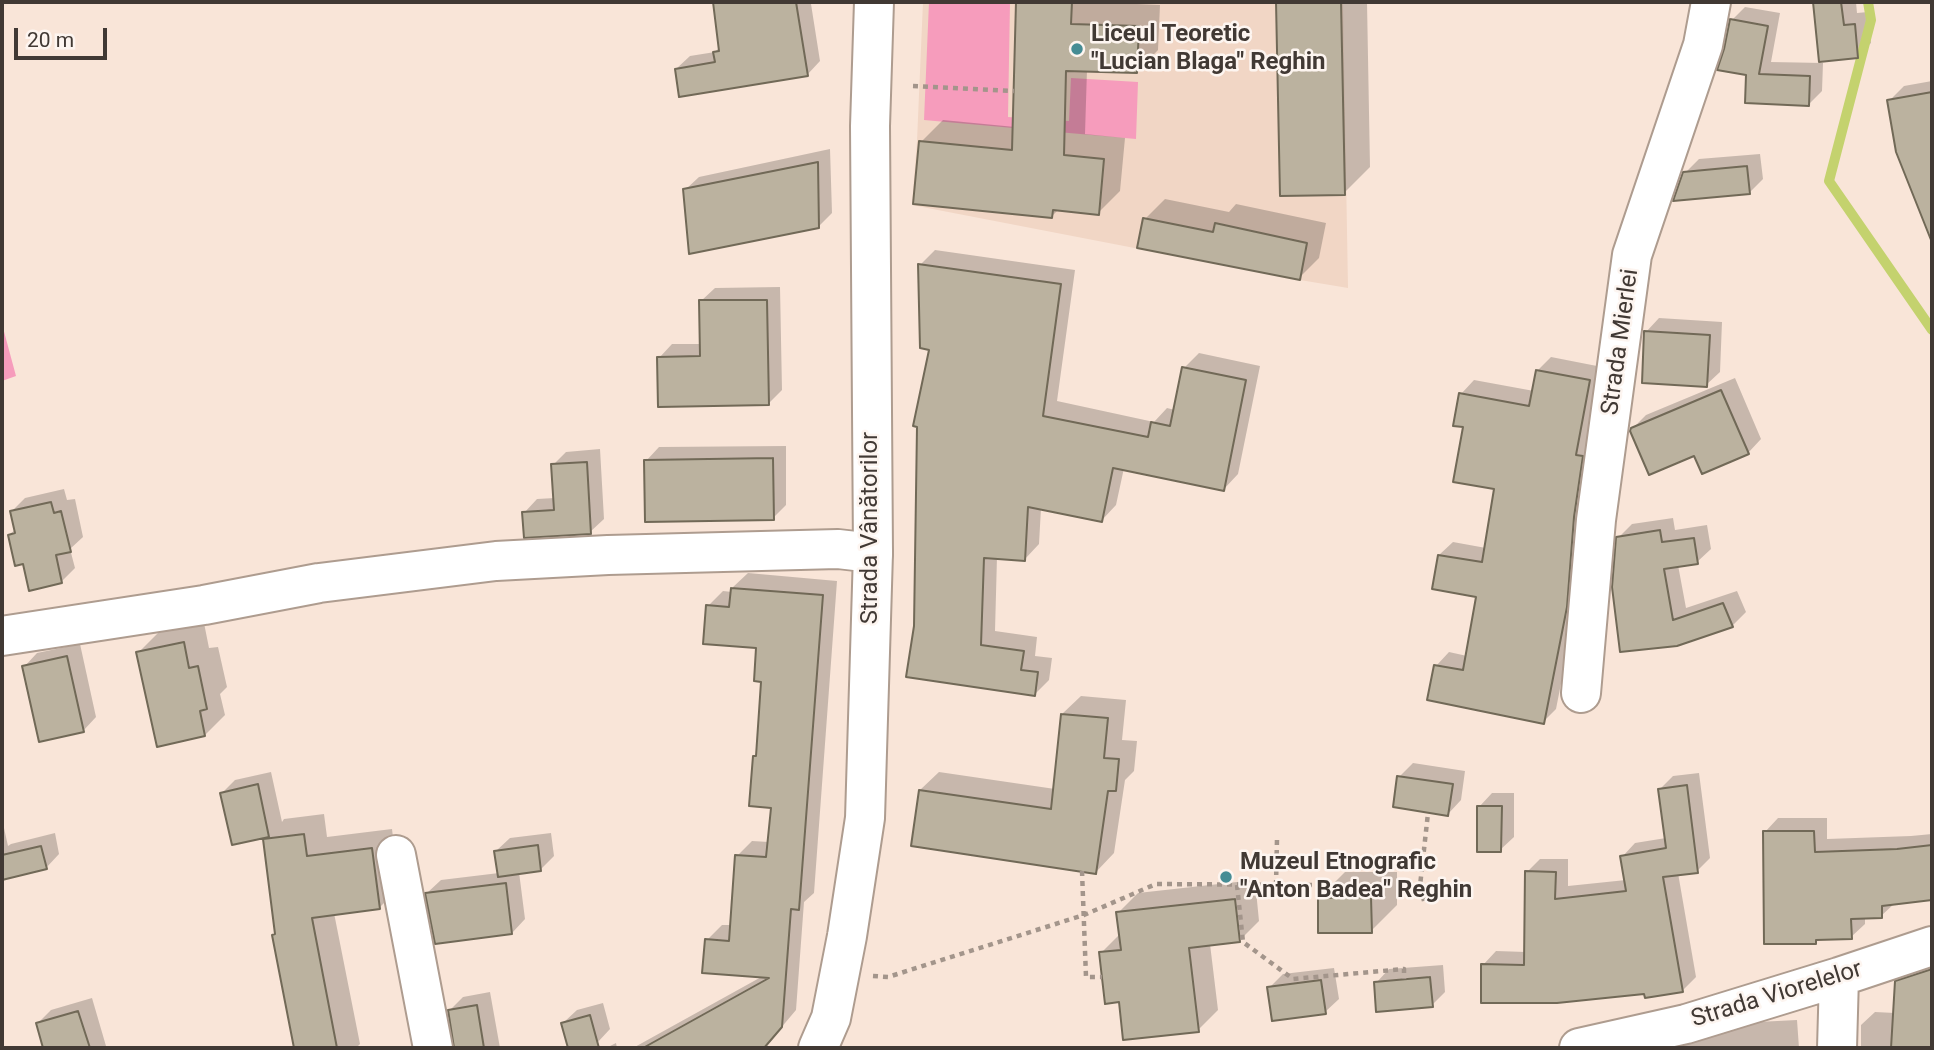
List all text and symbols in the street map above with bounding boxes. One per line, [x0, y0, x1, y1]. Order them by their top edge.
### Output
scale bar [18, 14, 110, 58]
place label: Liceul Teoretic "Lucian Blaga" Reghin [1091, 21, 1325, 77]
text: 20 m [27, 28, 74, 52]
marker: Liceul Teoretic "Lucian Blaga" Reghin [1069, 41, 1085, 57]
street label: Strada Mierlei [1596, 267, 1646, 417]
street label: Strada Vânătorilor [857, 432, 885, 624]
place label: Muzeul Etnografic "Anton Badea" Reghin [1240, 849, 1472, 905]
marker: Muzeul Etnografic "Anton Badea" Reghin [1218, 869, 1234, 885]
street label: Strada Viorelelor [1688, 955, 1866, 1035]

